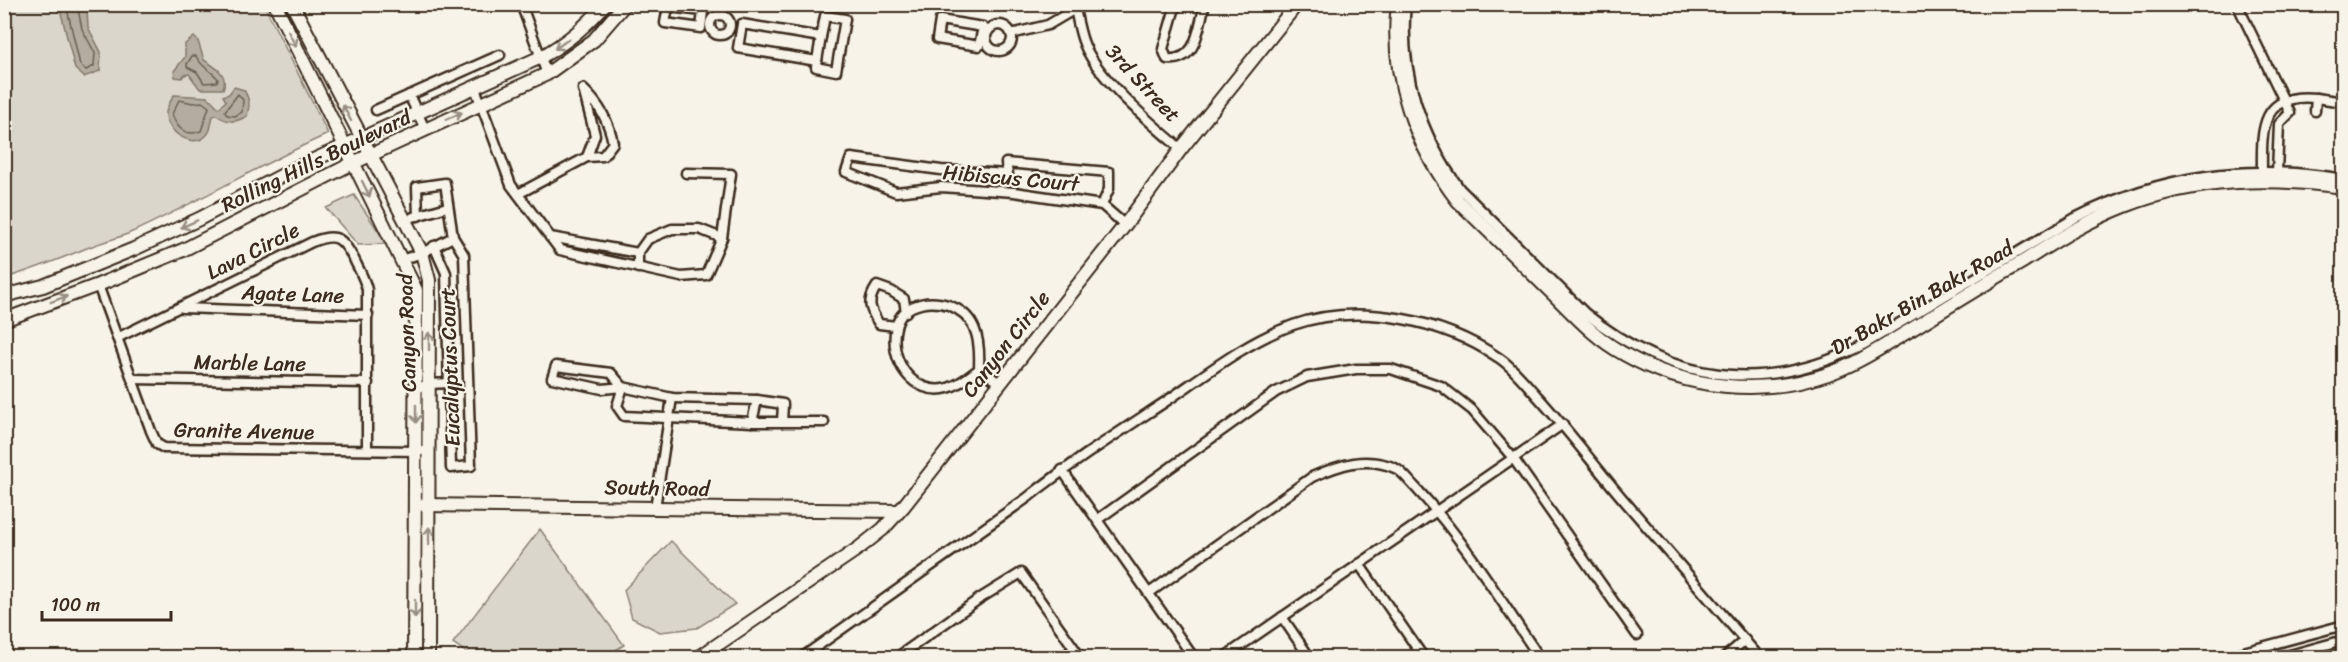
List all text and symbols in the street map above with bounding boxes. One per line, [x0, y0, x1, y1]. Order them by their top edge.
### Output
one-way arrow [287, 30, 299, 48]
street label: 3rd Street [1096, 34, 1190, 132]
one-way arrow [555, 38, 571, 50]
street label: Rolling Hills Boulevard [214, 98, 419, 224]
one-way arrow [341, 104, 352, 122]
one-way arrow [444, 110, 462, 122]
street label: Hibiscus Court [941, 153, 1082, 203]
one-way arrow [361, 180, 373, 198]
street label: Lava Circle [199, 211, 307, 291]
one-way arrow [181, 218, 199, 230]
street label: Dr Bakr Bin Bakr Road [1823, 229, 2022, 366]
street label: Canyon Road [386, 271, 428, 393]
street label: Agate Lane [240, 273, 345, 315]
street label: Canyon Circle [952, 282, 1061, 406]
street label: Eucalyptus Court [428, 287, 472, 447]
one-way arrow [50, 293, 68, 304]
one-way arrow [423, 332, 435, 352]
street label: Marble Lane [194, 343, 307, 383]
one-way arrow [410, 404, 422, 424]
street label: Granite Avenue [173, 411, 315, 451]
street label: South Road [604, 468, 712, 508]
one-way arrow [423, 527, 435, 547]
scale bar [42, 584, 171, 622]
text: 100 m [51, 589, 100, 621]
one-way arrow [409, 599, 421, 619]

